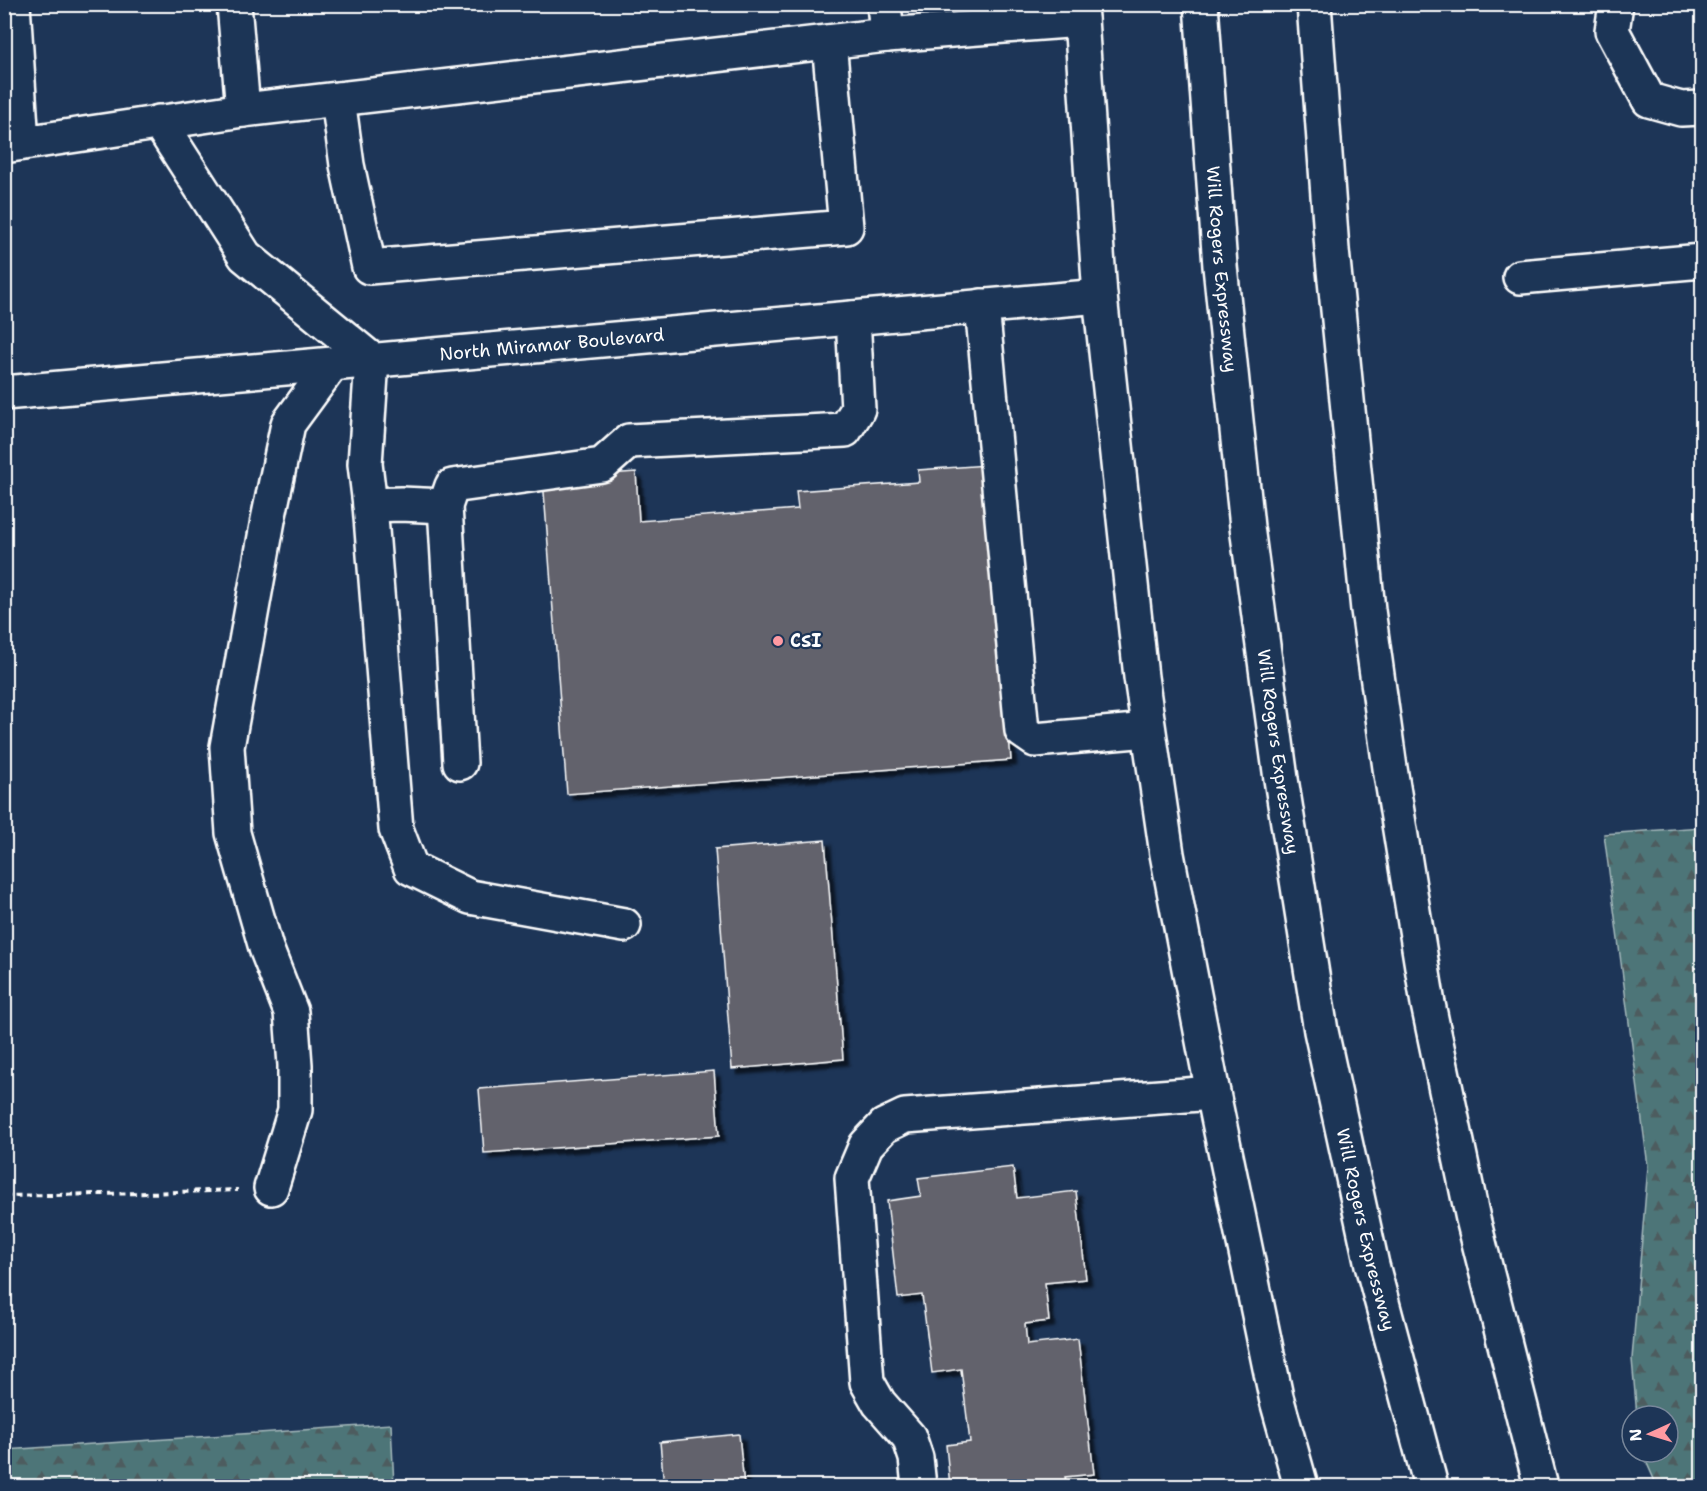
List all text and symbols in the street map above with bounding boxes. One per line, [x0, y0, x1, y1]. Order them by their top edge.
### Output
street label: Will Rogers Expressway [1201, 165, 1243, 374]
street label: North Miramar Boulevard [439, 323, 665, 366]
place label: CSI [790, 629, 821, 653]
marker: CSI [771, 634, 785, 648]
street label: Will Rogers Expressway [1252, 647, 1305, 856]
street label: Will Rogers Expressway [1331, 1126, 1401, 1334]
north arrow [1620, 1404, 1680, 1464]
text: N [1625, 1428, 1646, 1442]

